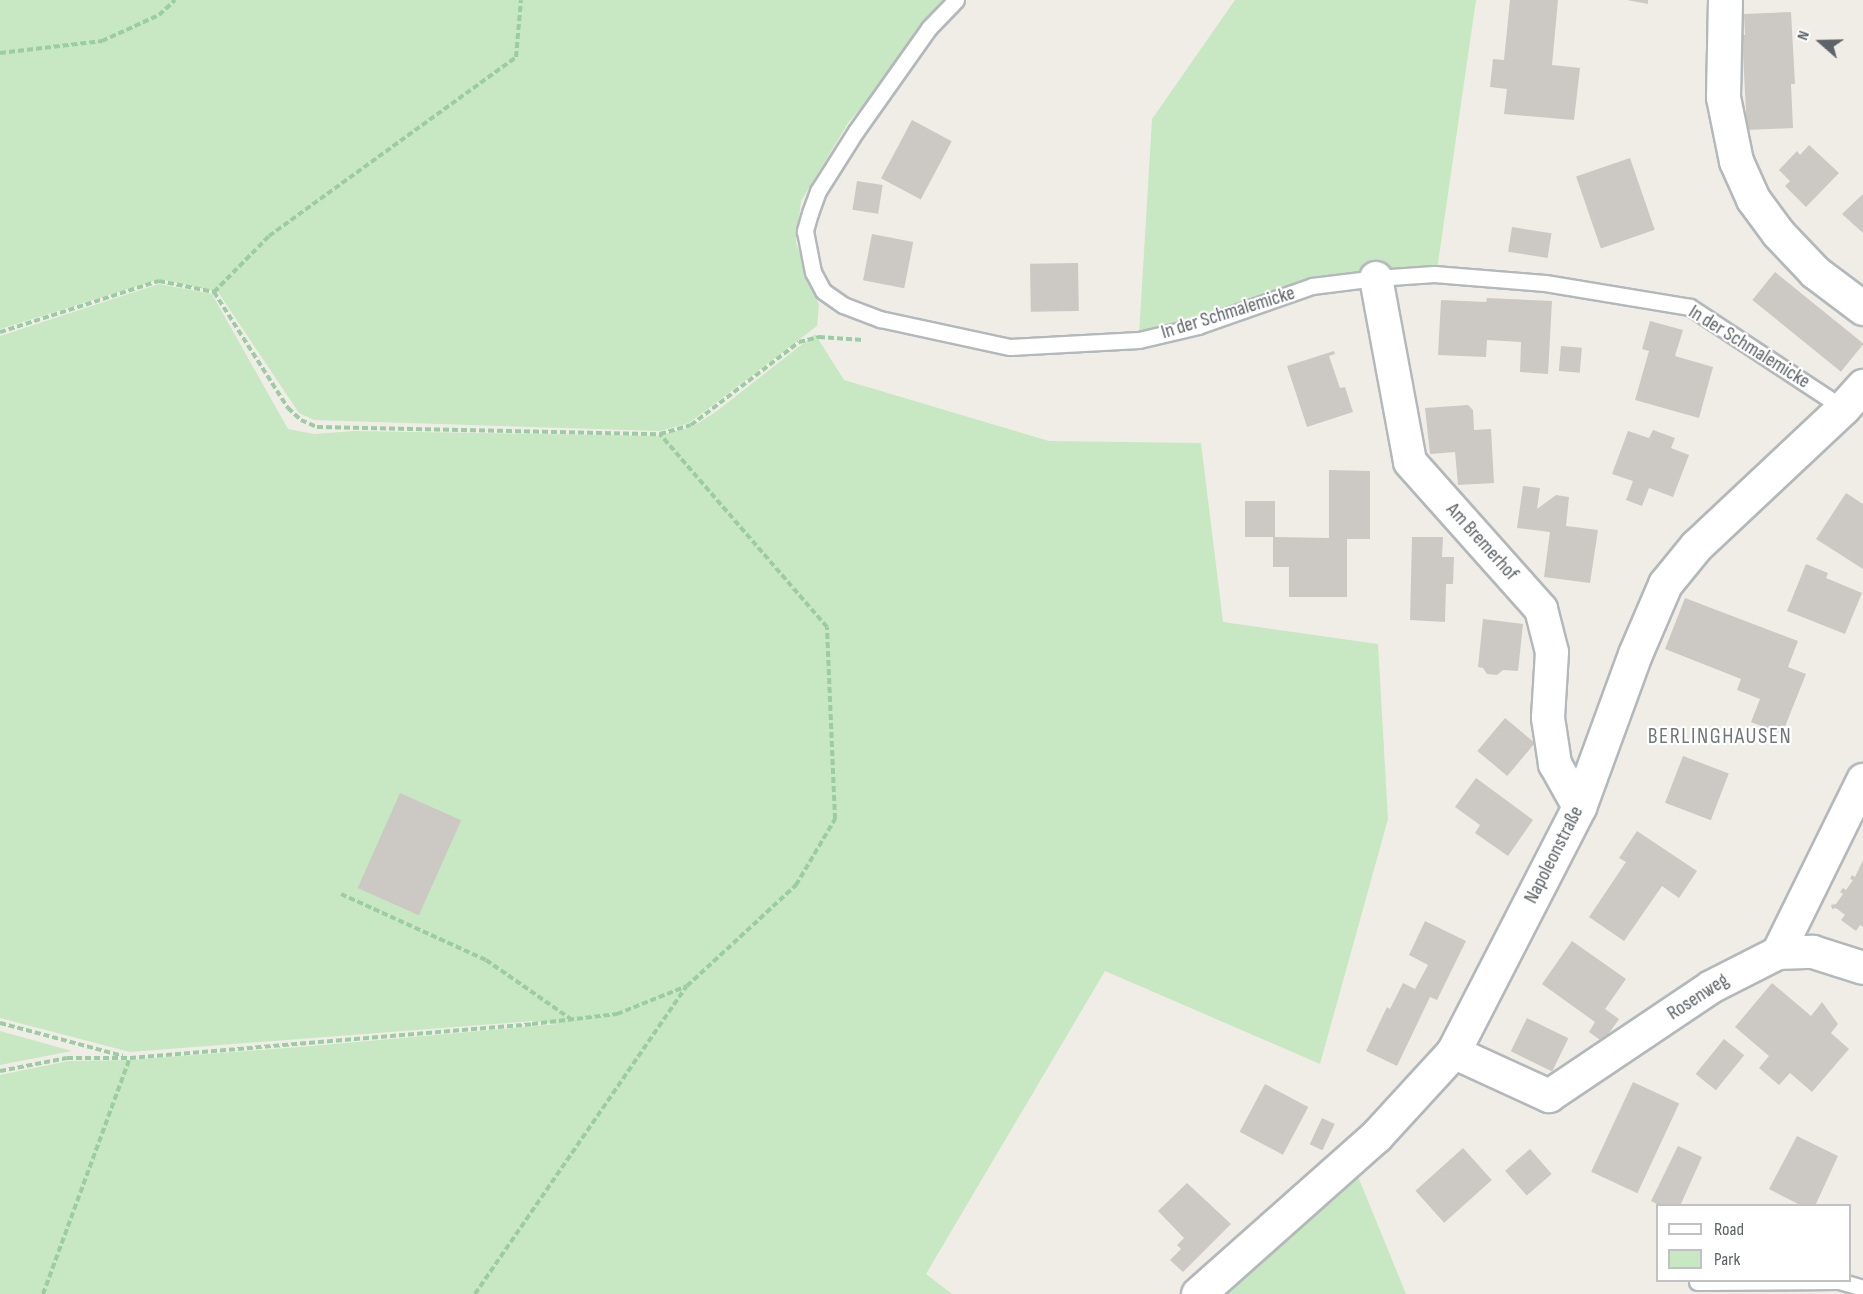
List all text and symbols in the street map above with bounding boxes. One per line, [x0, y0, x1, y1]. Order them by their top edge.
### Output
north arrow [1791, 12, 1851, 72]
text: N [1793, 28, 1814, 43]
street label: In der Schmalemicke [1158, 281, 1298, 345]
street label: In der Schmalemicke [1684, 300, 1814, 394]
street label: Am Bremerhof [1441, 498, 1523, 586]
district label: BERLINGHAUSEN [1648, 724, 1792, 750]
street label: Napoleonstraße [1519, 802, 1589, 908]
street label: Rosenweg [1663, 968, 1733, 1026]
legend [1656, 1204, 1851, 1282]
text: Road [1714, 1219, 1744, 1240]
text: Park [1714, 1249, 1740, 1270]

